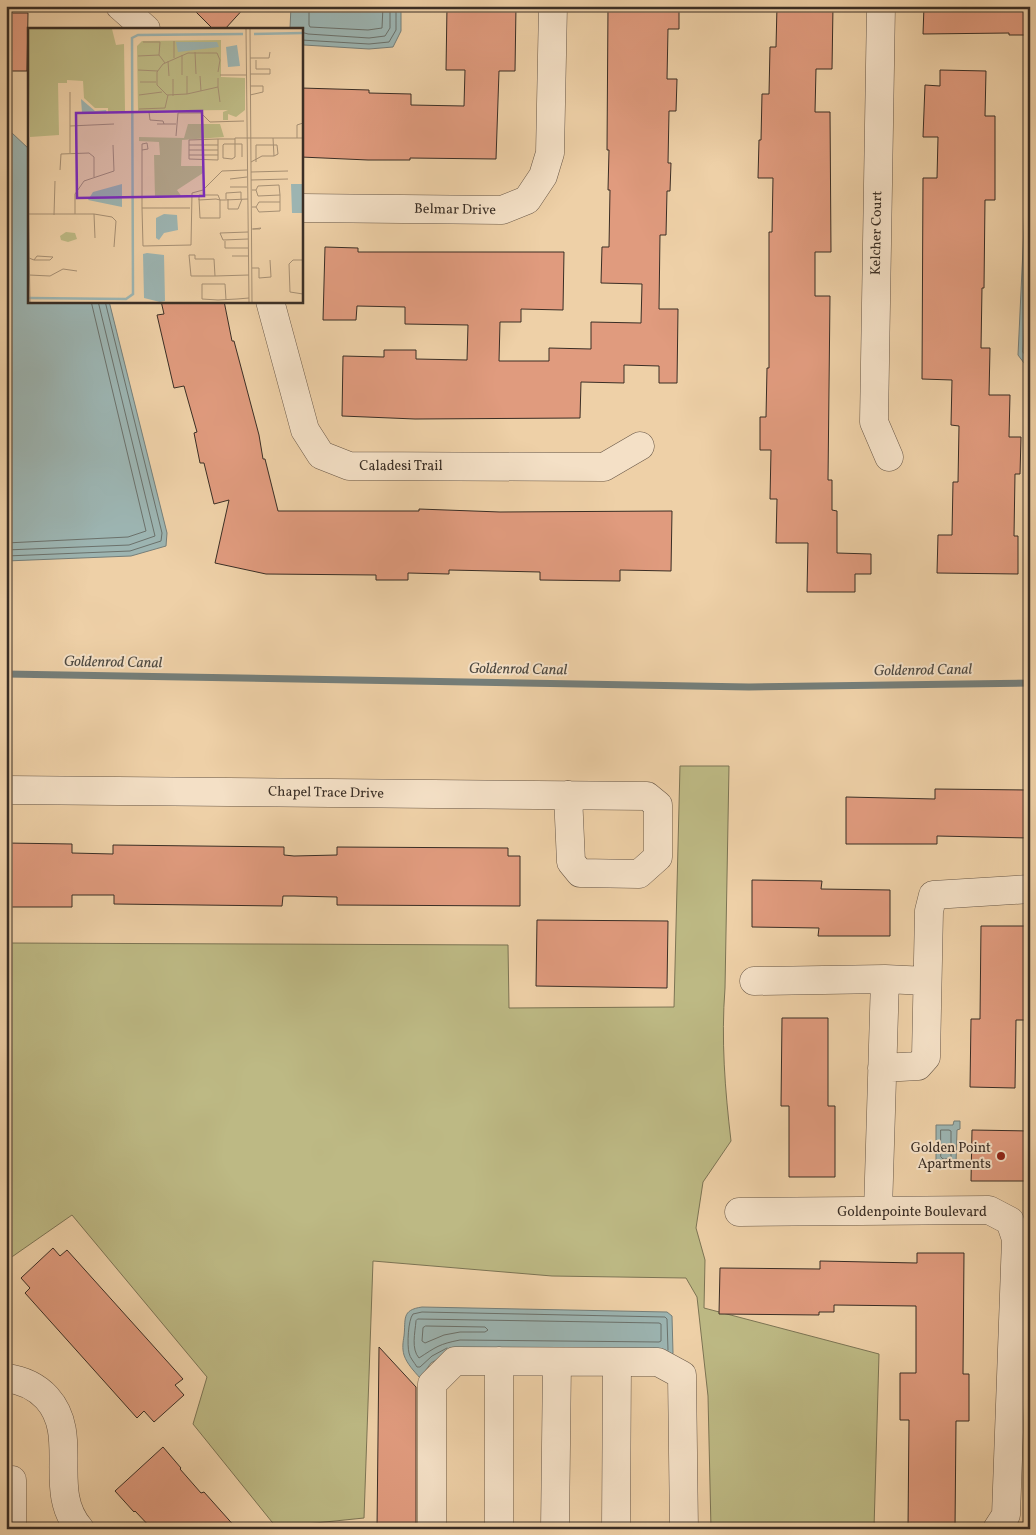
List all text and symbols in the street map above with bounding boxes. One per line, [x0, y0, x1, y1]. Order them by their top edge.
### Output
inset map [28, 28, 302, 302]
street label: Kelcher Court [867, 190, 887, 275]
street label: Belmar Drive [414, 200, 496, 220]
street label: Caladesi Trail [359, 457, 443, 476]
water label: Goldenrod Canal [64, 652, 163, 674]
water label: Goldenrod Canal [469, 659, 568, 681]
water label: Goldenrod Canal [874, 660, 973, 682]
street label: Chapel Trace Drive [268, 782, 385, 804]
place label: Golden Point Apartments [911, 1139, 991, 1174]
marker: Golden Point Apartments [995, 1150, 1007, 1162]
street label: Goldenpointe Boulevard [837, 1203, 987, 1222]

